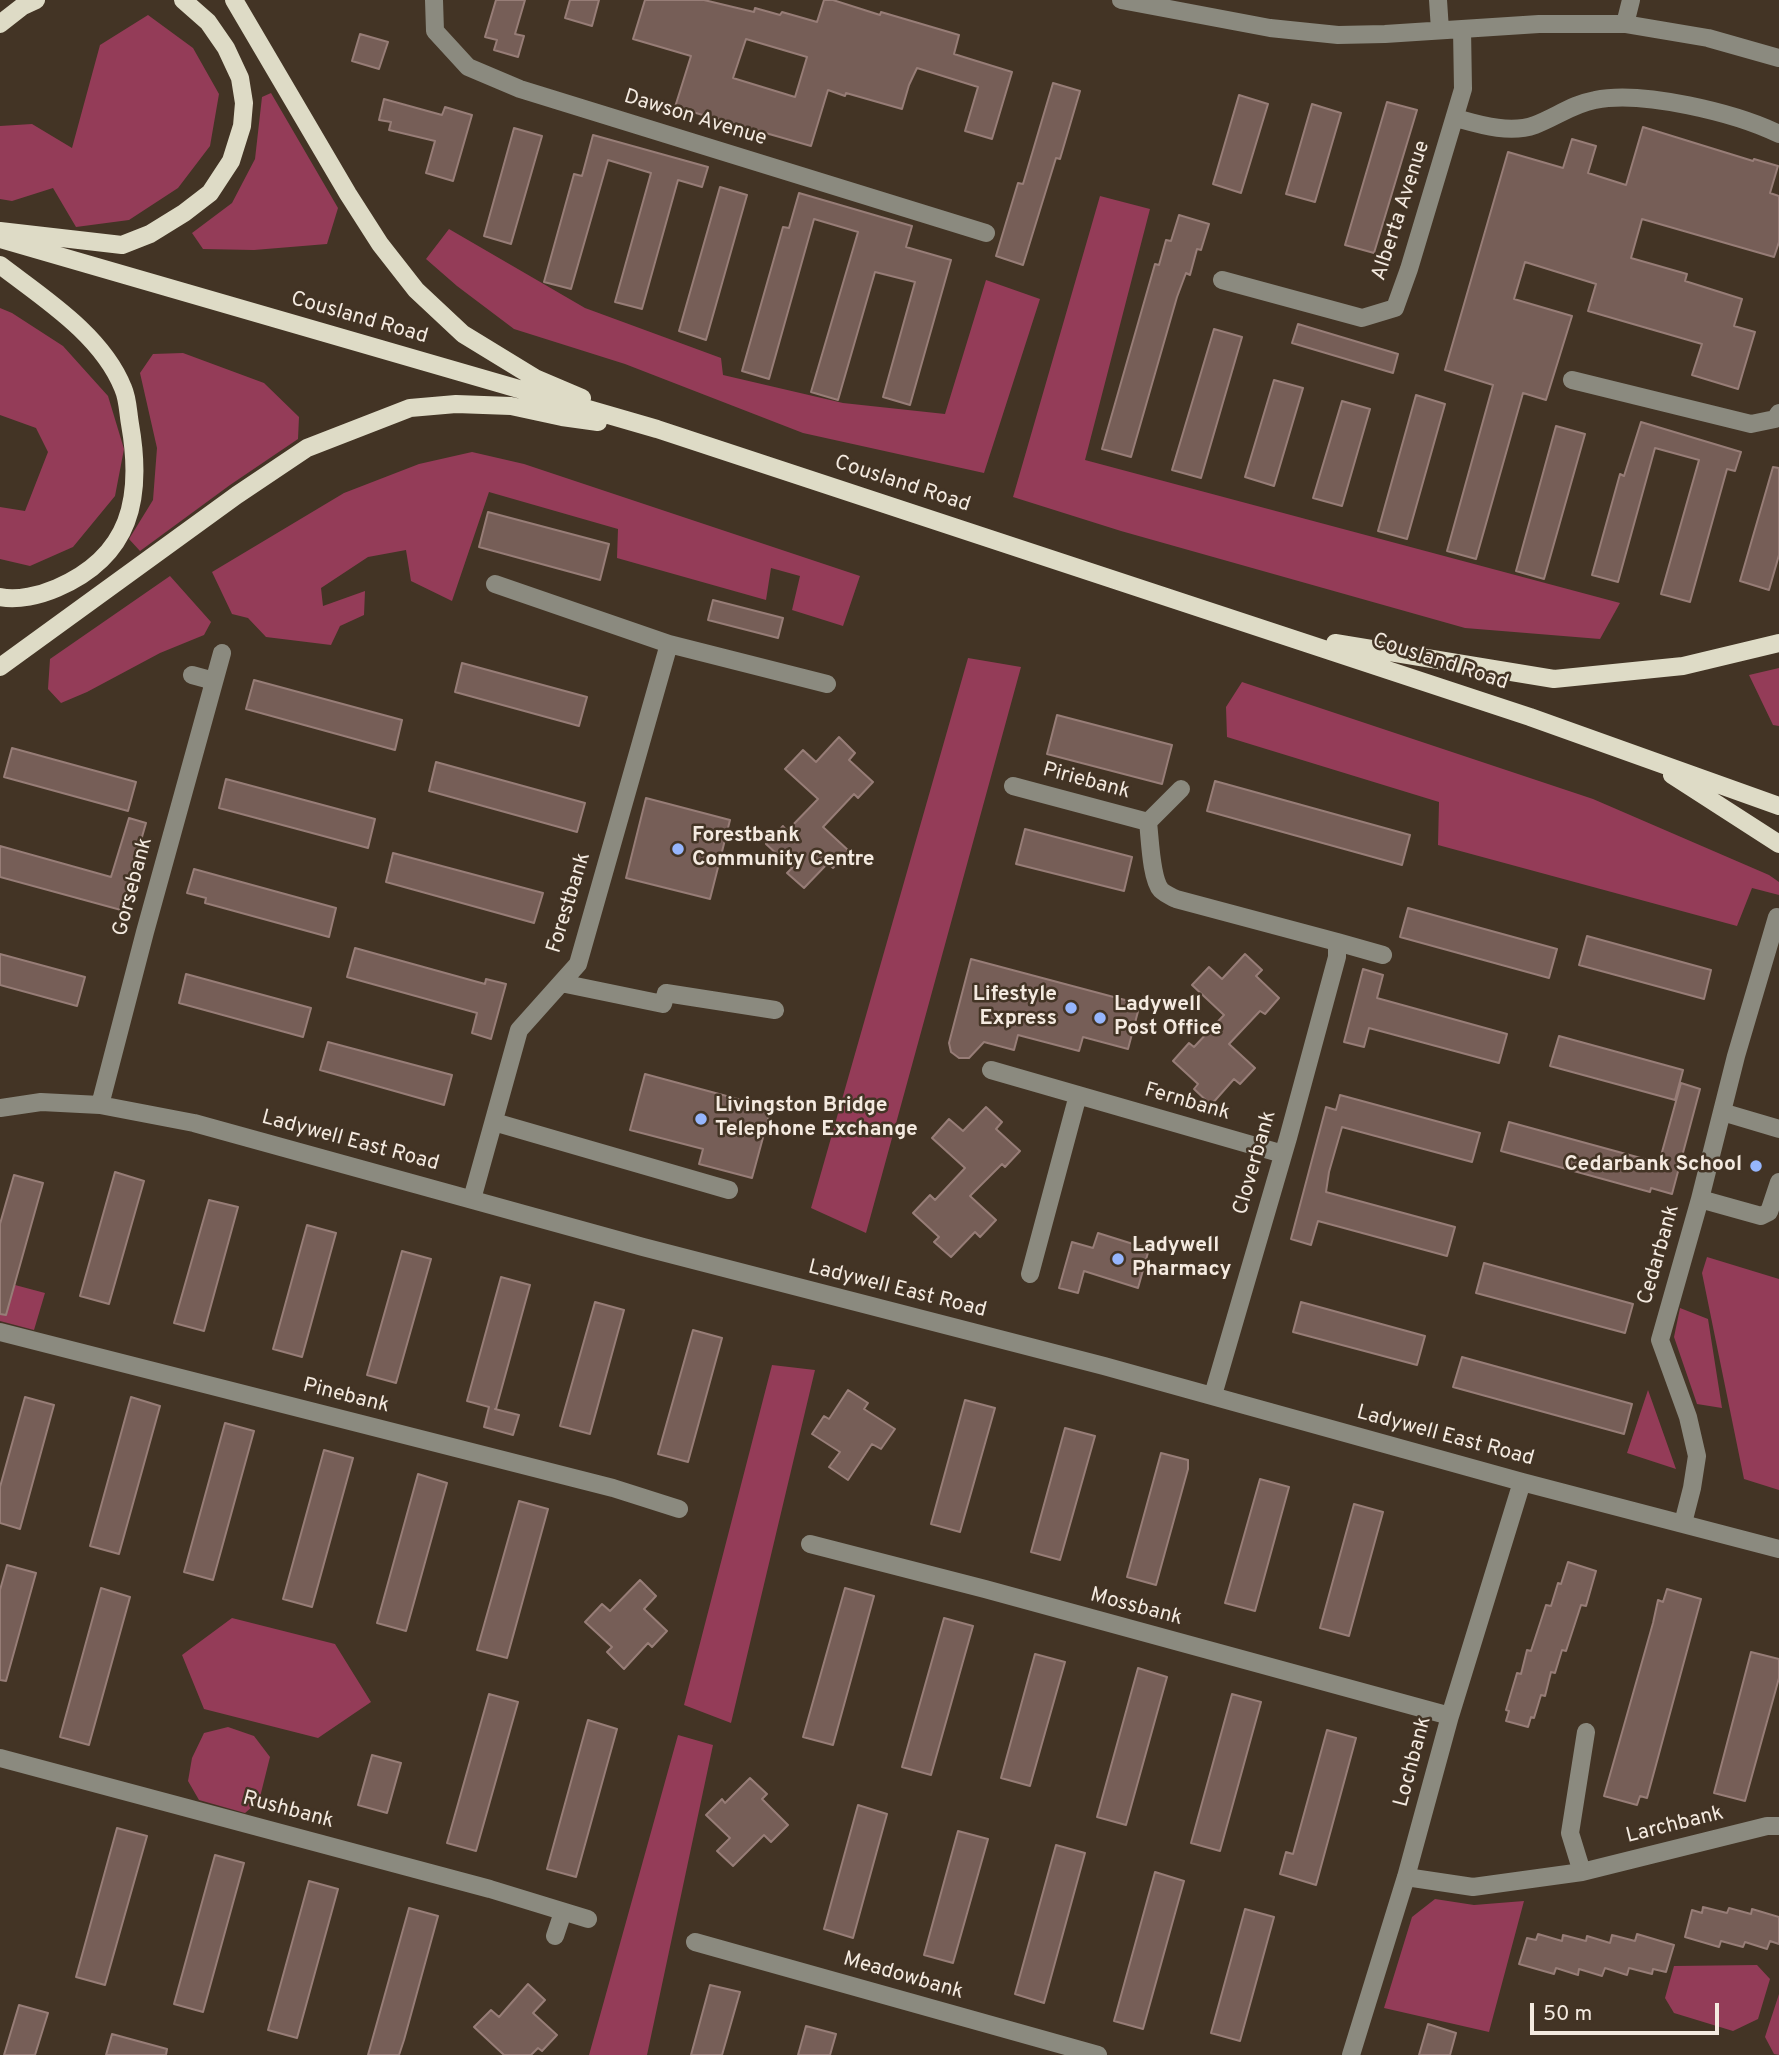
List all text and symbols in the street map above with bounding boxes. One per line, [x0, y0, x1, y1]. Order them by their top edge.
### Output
street label: Dawson Avenue [621, 85, 769, 153]
street label: Alberta Avenue [1367, 138, 1437, 284]
street label: Cousland Road [288, 287, 430, 351]
street label: Cousland Road [831, 451, 973, 519]
street label: Cousland Road [1369, 629, 1511, 697]
street label: Piriebank [1039, 758, 1133, 806]
place label: Forestbank Community Centre [692, 824, 874, 874]
street label: Gorsebank [109, 835, 159, 939]
marker: Forestbank Community Centre [670, 841, 686, 857]
street label: Forestbank [543, 850, 597, 956]
place label: Lifestyle Express [973, 983, 1057, 1033]
place label: Ladywell Post Office [1114, 993, 1222, 1043]
marker: Lifestyle Express [1063, 1000, 1079, 1016]
marker: Ladywell Post Office [1092, 1010, 1108, 1026]
street label: Fernbank [1141, 1079, 1233, 1127]
place label: Livingston Bridge Telephone Exchange [715, 1094, 918, 1144]
street label: Ladywell East Road [259, 1106, 441, 1178]
street label: Cloverbank [1229, 1108, 1283, 1218]
marker: Livingston Bridge Telephone Exchange [693, 1111, 709, 1127]
place label: Cedarbank School [1564, 1153, 1742, 1179]
marker: Cedarbank School [1748, 1158, 1764, 1174]
street label: Cedarbank [1634, 1202, 1686, 1308]
place label: Ladywell Pharmacy [1132, 1234, 1232, 1284]
marker: Ladywell Pharmacy [1110, 1251, 1126, 1267]
street label: Ladywell East Road [805, 1256, 989, 1324]
street label: Pinebank [300, 1374, 392, 1420]
street label: Ladywell East Road [1354, 1401, 1536, 1473]
street label: Mossbank [1087, 1584, 1185, 1632]
street label: Lochbank [1390, 1714, 1438, 1810]
street label: Rushbank [240, 1787, 336, 1835]
street label: Larchbank [1624, 1802, 1726, 1850]
street label: Meadowbank [840, 1948, 966, 2006]
scale bar [1534, 1988, 1723, 2032]
text: 50 m [1543, 2001, 1592, 2028]

